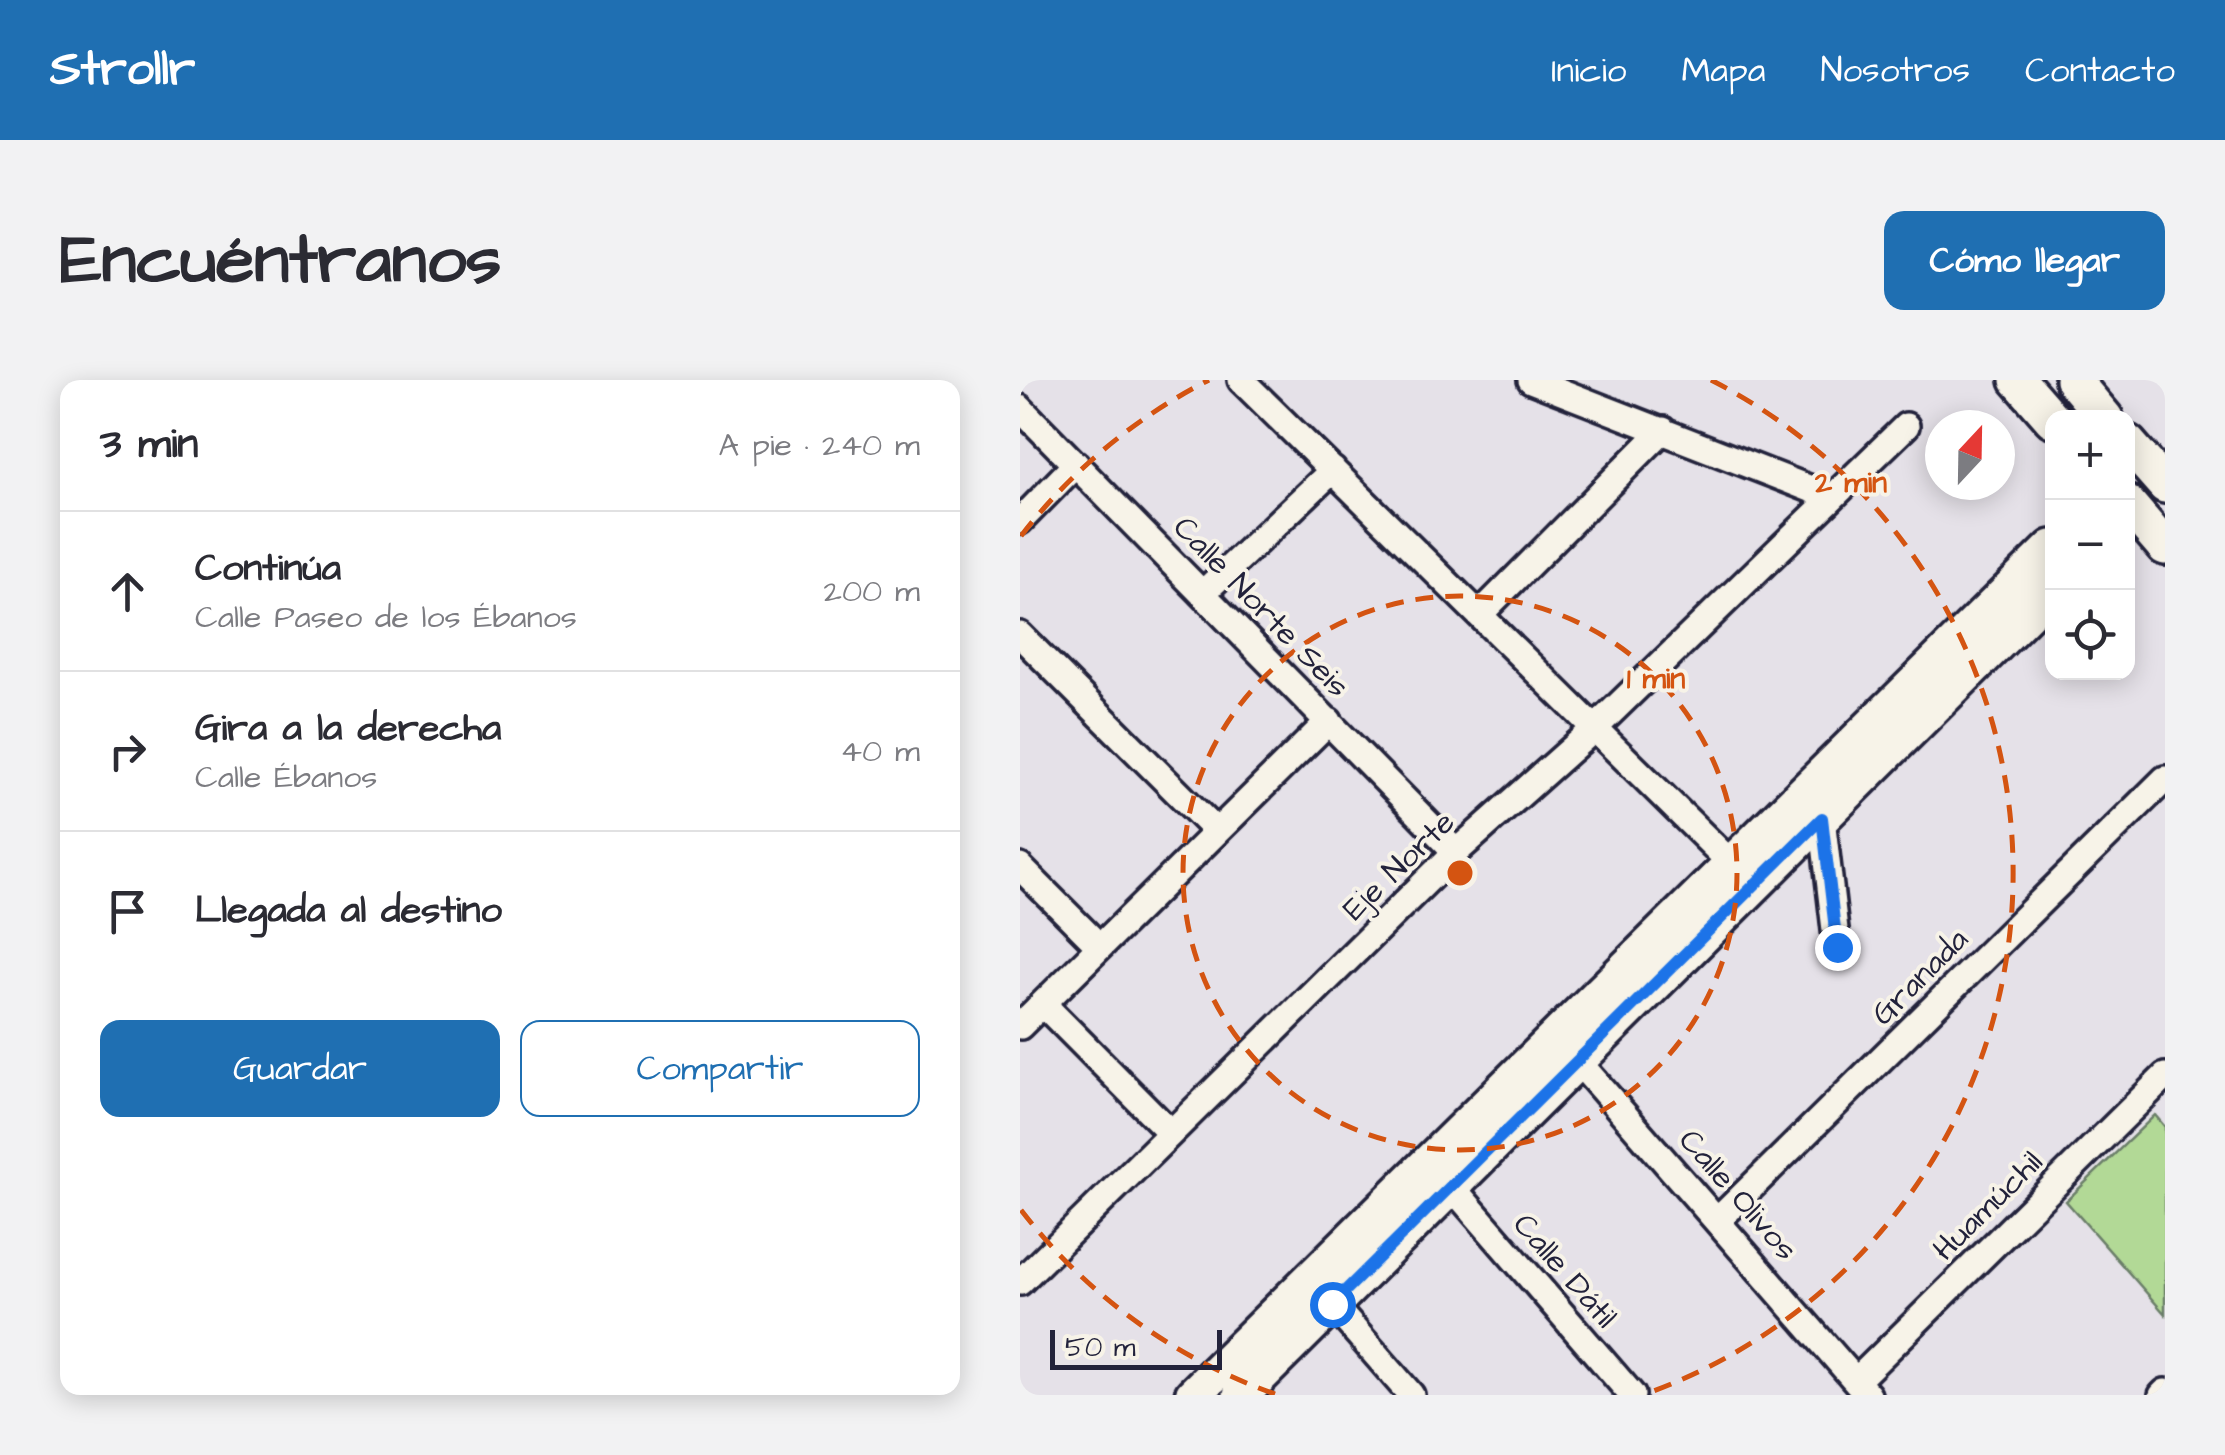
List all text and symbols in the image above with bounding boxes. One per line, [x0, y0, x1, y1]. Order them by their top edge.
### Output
text: Strollr [50, 37, 195, 103]
text: Inicio [1551, 46, 1626, 95]
text: Mapa [1681, 46, 1765, 95]
text: Nosotros [1820, 46, 1970, 95]
text: Contacto [2025, 46, 2175, 95]
button: Cómo llegar [1884, 211, 2165, 310]
text: Encuéntranos [60, 212, 501, 309]
north arrow [1925, 410, 2015, 500]
map controls [2045, 410, 2135, 680]
button: + [2045, 410, 2135, 500]
text: 3 min [100, 416, 198, 474]
text: A pie · 240 m [719, 423, 920, 468]
text: 2 min [1814, 462, 1887, 504]
button: − [2045, 500, 2135, 590]
street label: Calle Norte Seis [1163, 506, 1359, 708]
text: Continúa [195, 543, 341, 595]
icon: ahead [100, 564, 155, 619]
text: 200 m [824, 569, 920, 614]
button: locate [2045, 590, 2135, 680]
text: Calle Paseo de los Ébanos [195, 595, 577, 640]
text: 1 min [1627, 658, 1685, 700]
text: Gira a la derecha [195, 703, 501, 755]
icon: right [100, 724, 155, 779]
text: 40 m [840, 729, 920, 774]
text: Calle Ébanos [195, 755, 377, 800]
street label: Eje Norte [1333, 801, 1465, 931]
centre of rings [1442, 855, 1478, 891]
icon: arrive [100, 884, 155, 939]
text: Llegada al destino [195, 885, 502, 937]
street label: Granada [1861, 918, 1979, 1036]
route end [1815, 925, 1861, 971]
button: Guardar [100, 1020, 500, 1117]
button: Compartir [520, 1020, 920, 1117]
street label: Calle Olivos [1668, 1119, 1808, 1271]
street label: Huamúchil [1923, 1141, 2053, 1271]
street label: Calle Dátil [1502, 1204, 1627, 1338]
route start [1310, 1282, 1356, 1328]
scale bar [1050, 1325, 1222, 1370]
text: 50 m [1065, 1328, 1136, 1367]

